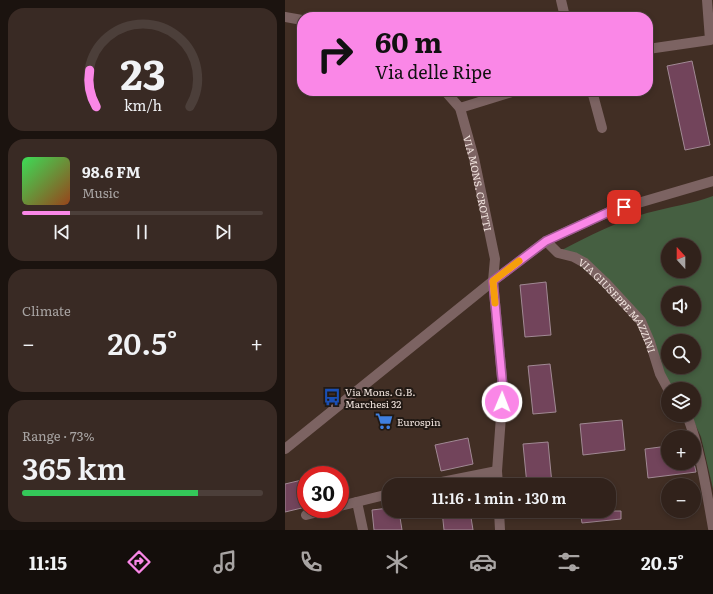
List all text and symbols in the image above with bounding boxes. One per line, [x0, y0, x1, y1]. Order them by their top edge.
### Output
text: 60 m [375, 20, 442, 62]
icon: right [309, 28, 361, 80]
text: 23 [120, 41, 165, 103]
text: Via delle Ripe [375, 58, 492, 85]
text: km/h [123, 94, 162, 115]
street label: VIA MONS. CROTTI [460, 133, 496, 232]
text: 98.6 FM [82, 160, 140, 183]
text: Music [82, 183, 119, 202]
pin [607, 190, 641, 224]
icon: arrive [613, 196, 635, 218]
icon: previous [51, 221, 73, 243]
icon: pause [131, 221, 153, 243]
icon: next [212, 221, 234, 243]
north arrow [661, 238, 701, 278]
map controls [661, 238, 701, 518]
street label: VIA GIUSEPPE MAZZINI [576, 253, 660, 354]
button: sound [661, 286, 701, 326]
text: Climate [22, 301, 71, 320]
text: 20.5° [108, 320, 177, 364]
text: − [22, 326, 35, 359]
text: + [250, 326, 263, 359]
button: search [661, 334, 701, 374]
position arrow [481, 381, 523, 423]
button: layers [661, 382, 701, 422]
place label: Via Mons. G.B. Marchesi 32 [345, 384, 416, 411]
bus stop icon: Via Mons. G.B. Marchesi 32 [322, 387, 342, 407]
supermarket icon: Eurospin [374, 411, 394, 431]
place label: Eurospin [397, 414, 441, 429]
text: Range · 73% [22, 426, 95, 445]
button: + [661, 430, 701, 470]
text: 365 km [22, 445, 126, 489]
speed limit sign: 30 [297, 466, 349, 518]
button: − [661, 478, 701, 518]
text: 11:16 · 1 min · 130 m [432, 486, 566, 509]
icon: directions [125, 548, 153, 576]
icon: music [211, 548, 239, 576]
icon: phone [297, 548, 325, 576]
icon: climate [383, 548, 411, 576]
icon: car [469, 548, 497, 576]
icon: filters [555, 548, 583, 576]
text: 11:15 [29, 549, 67, 576]
text: 20.5° [641, 549, 684, 576]

